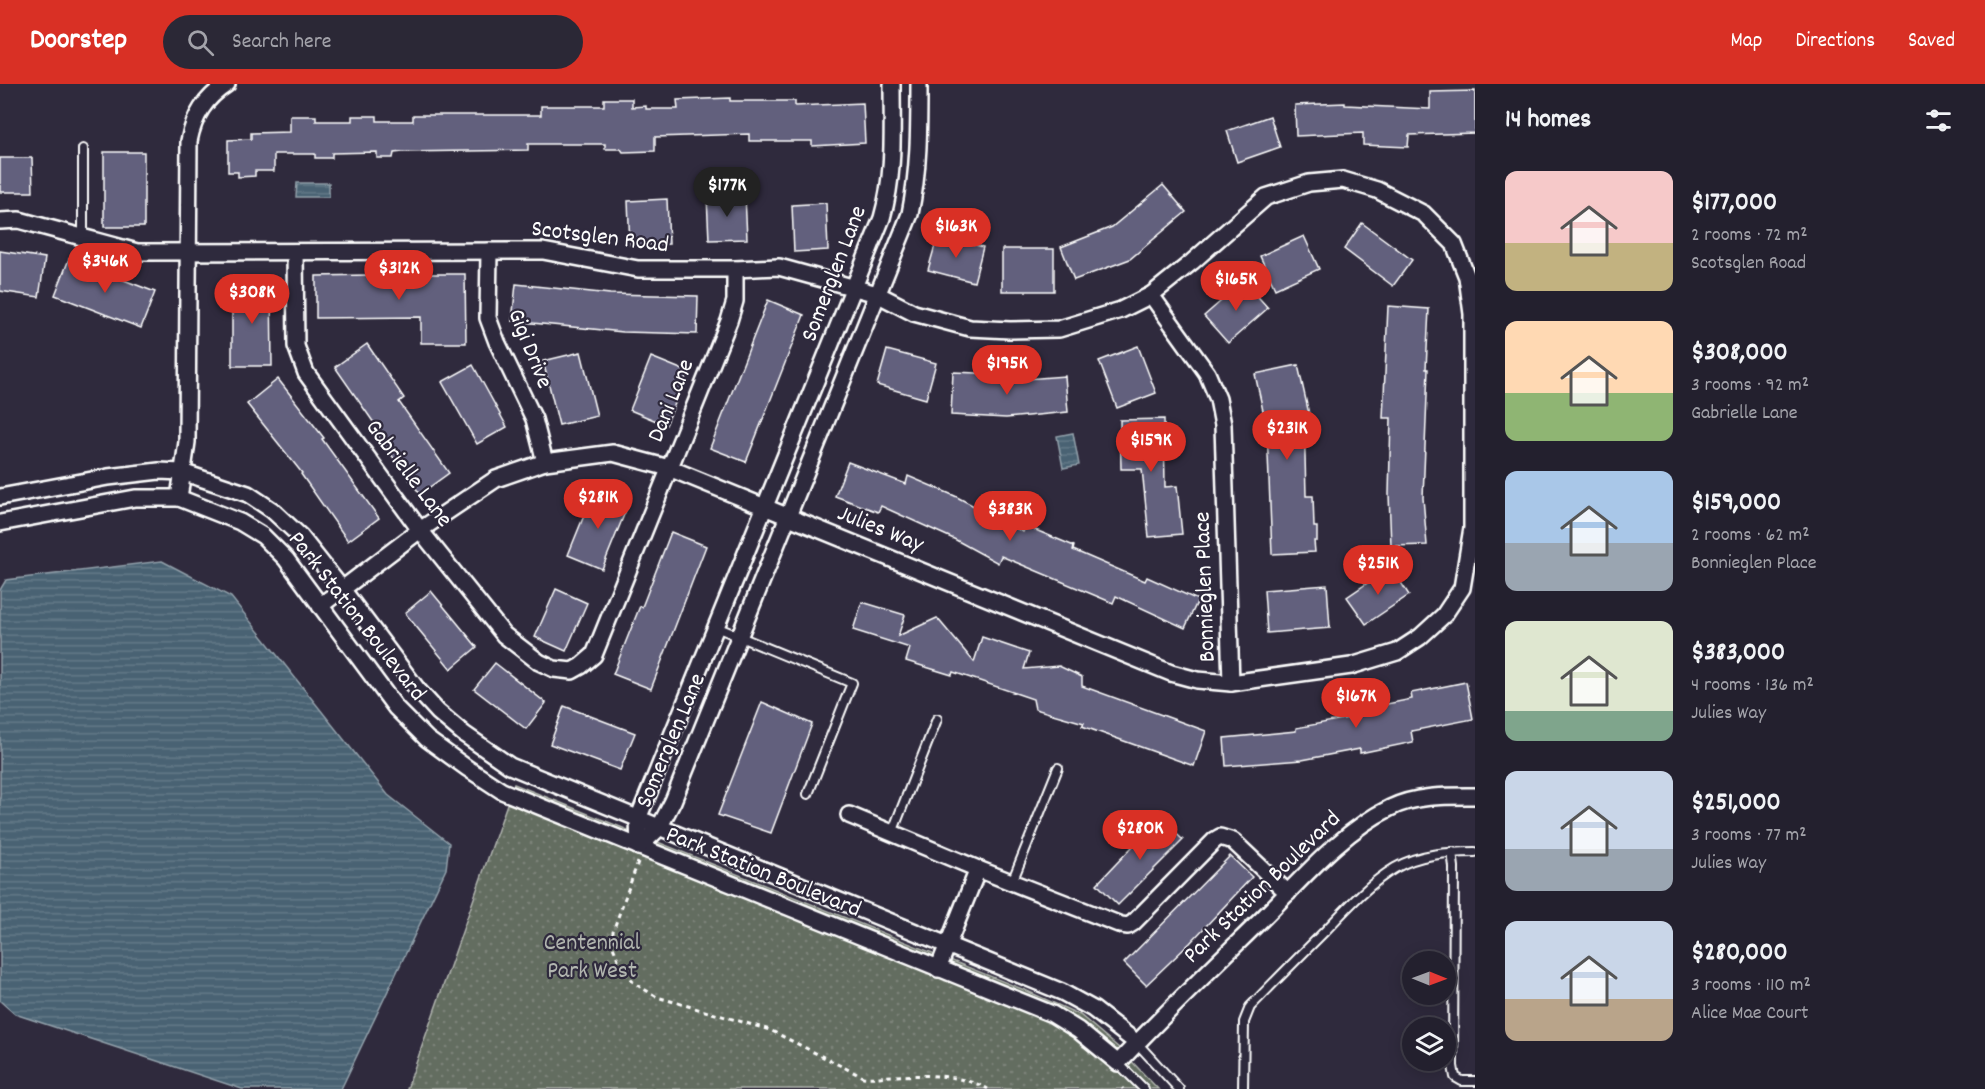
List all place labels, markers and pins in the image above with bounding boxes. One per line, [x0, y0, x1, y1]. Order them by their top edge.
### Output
pin: $177K [685, 167, 769, 218]
pin: $163K [914, 208, 998, 259]
pin: $346K [63, 243, 147, 294]
pin: $312K [357, 250, 441, 301]
pin: $165K [1194, 261, 1278, 312]
pin: $308K [210, 274, 294, 325]
pin: $195K [965, 345, 1049, 396]
pin: $231K [1245, 410, 1329, 461]
pin: $159K [1109, 422, 1193, 473]
pin: $281K [556, 479, 640, 530]
pin: $383K [968, 491, 1052, 542]
pin: $251K [1336, 545, 1420, 596]
pin: $167K [1314, 678, 1398, 729]
pin: $280K [1098, 810, 1182, 861]

